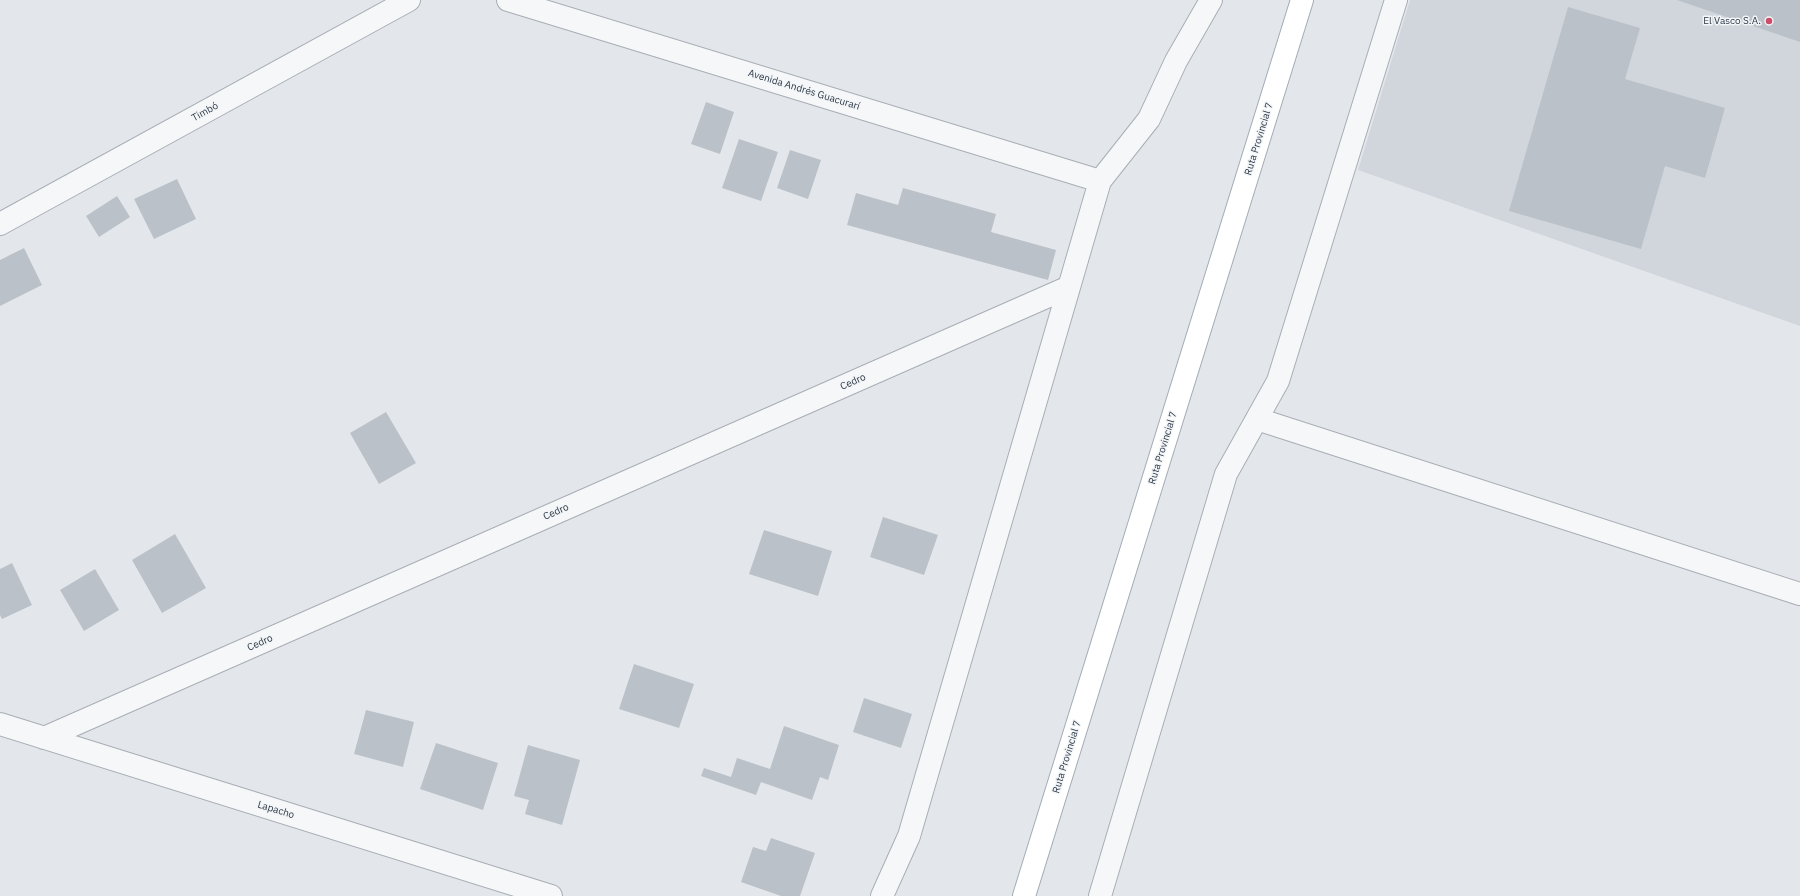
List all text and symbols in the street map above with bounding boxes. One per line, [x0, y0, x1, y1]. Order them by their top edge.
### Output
place label: El Vasco S.A. [1703, 15, 1761, 27]
marker: El Vasco S.A. [1764, 16, 1774, 26]
street label: Avenida Andrés Guacurarí [747, 67, 861, 113]
street label: Timbó [190, 100, 220, 124]
street label: Ruta Provincial 7 [1242, 101, 1276, 177]
street label: Cedro [838, 371, 868, 393]
street label: Ruta Provincial 7 [1146, 410, 1180, 486]
street label: Cedro [541, 501, 571, 523]
street label: Cedro [245, 632, 275, 654]
street label: Ruta Provincial 7 [1050, 719, 1084, 795]
street label: Lapacho [256, 799, 296, 821]

